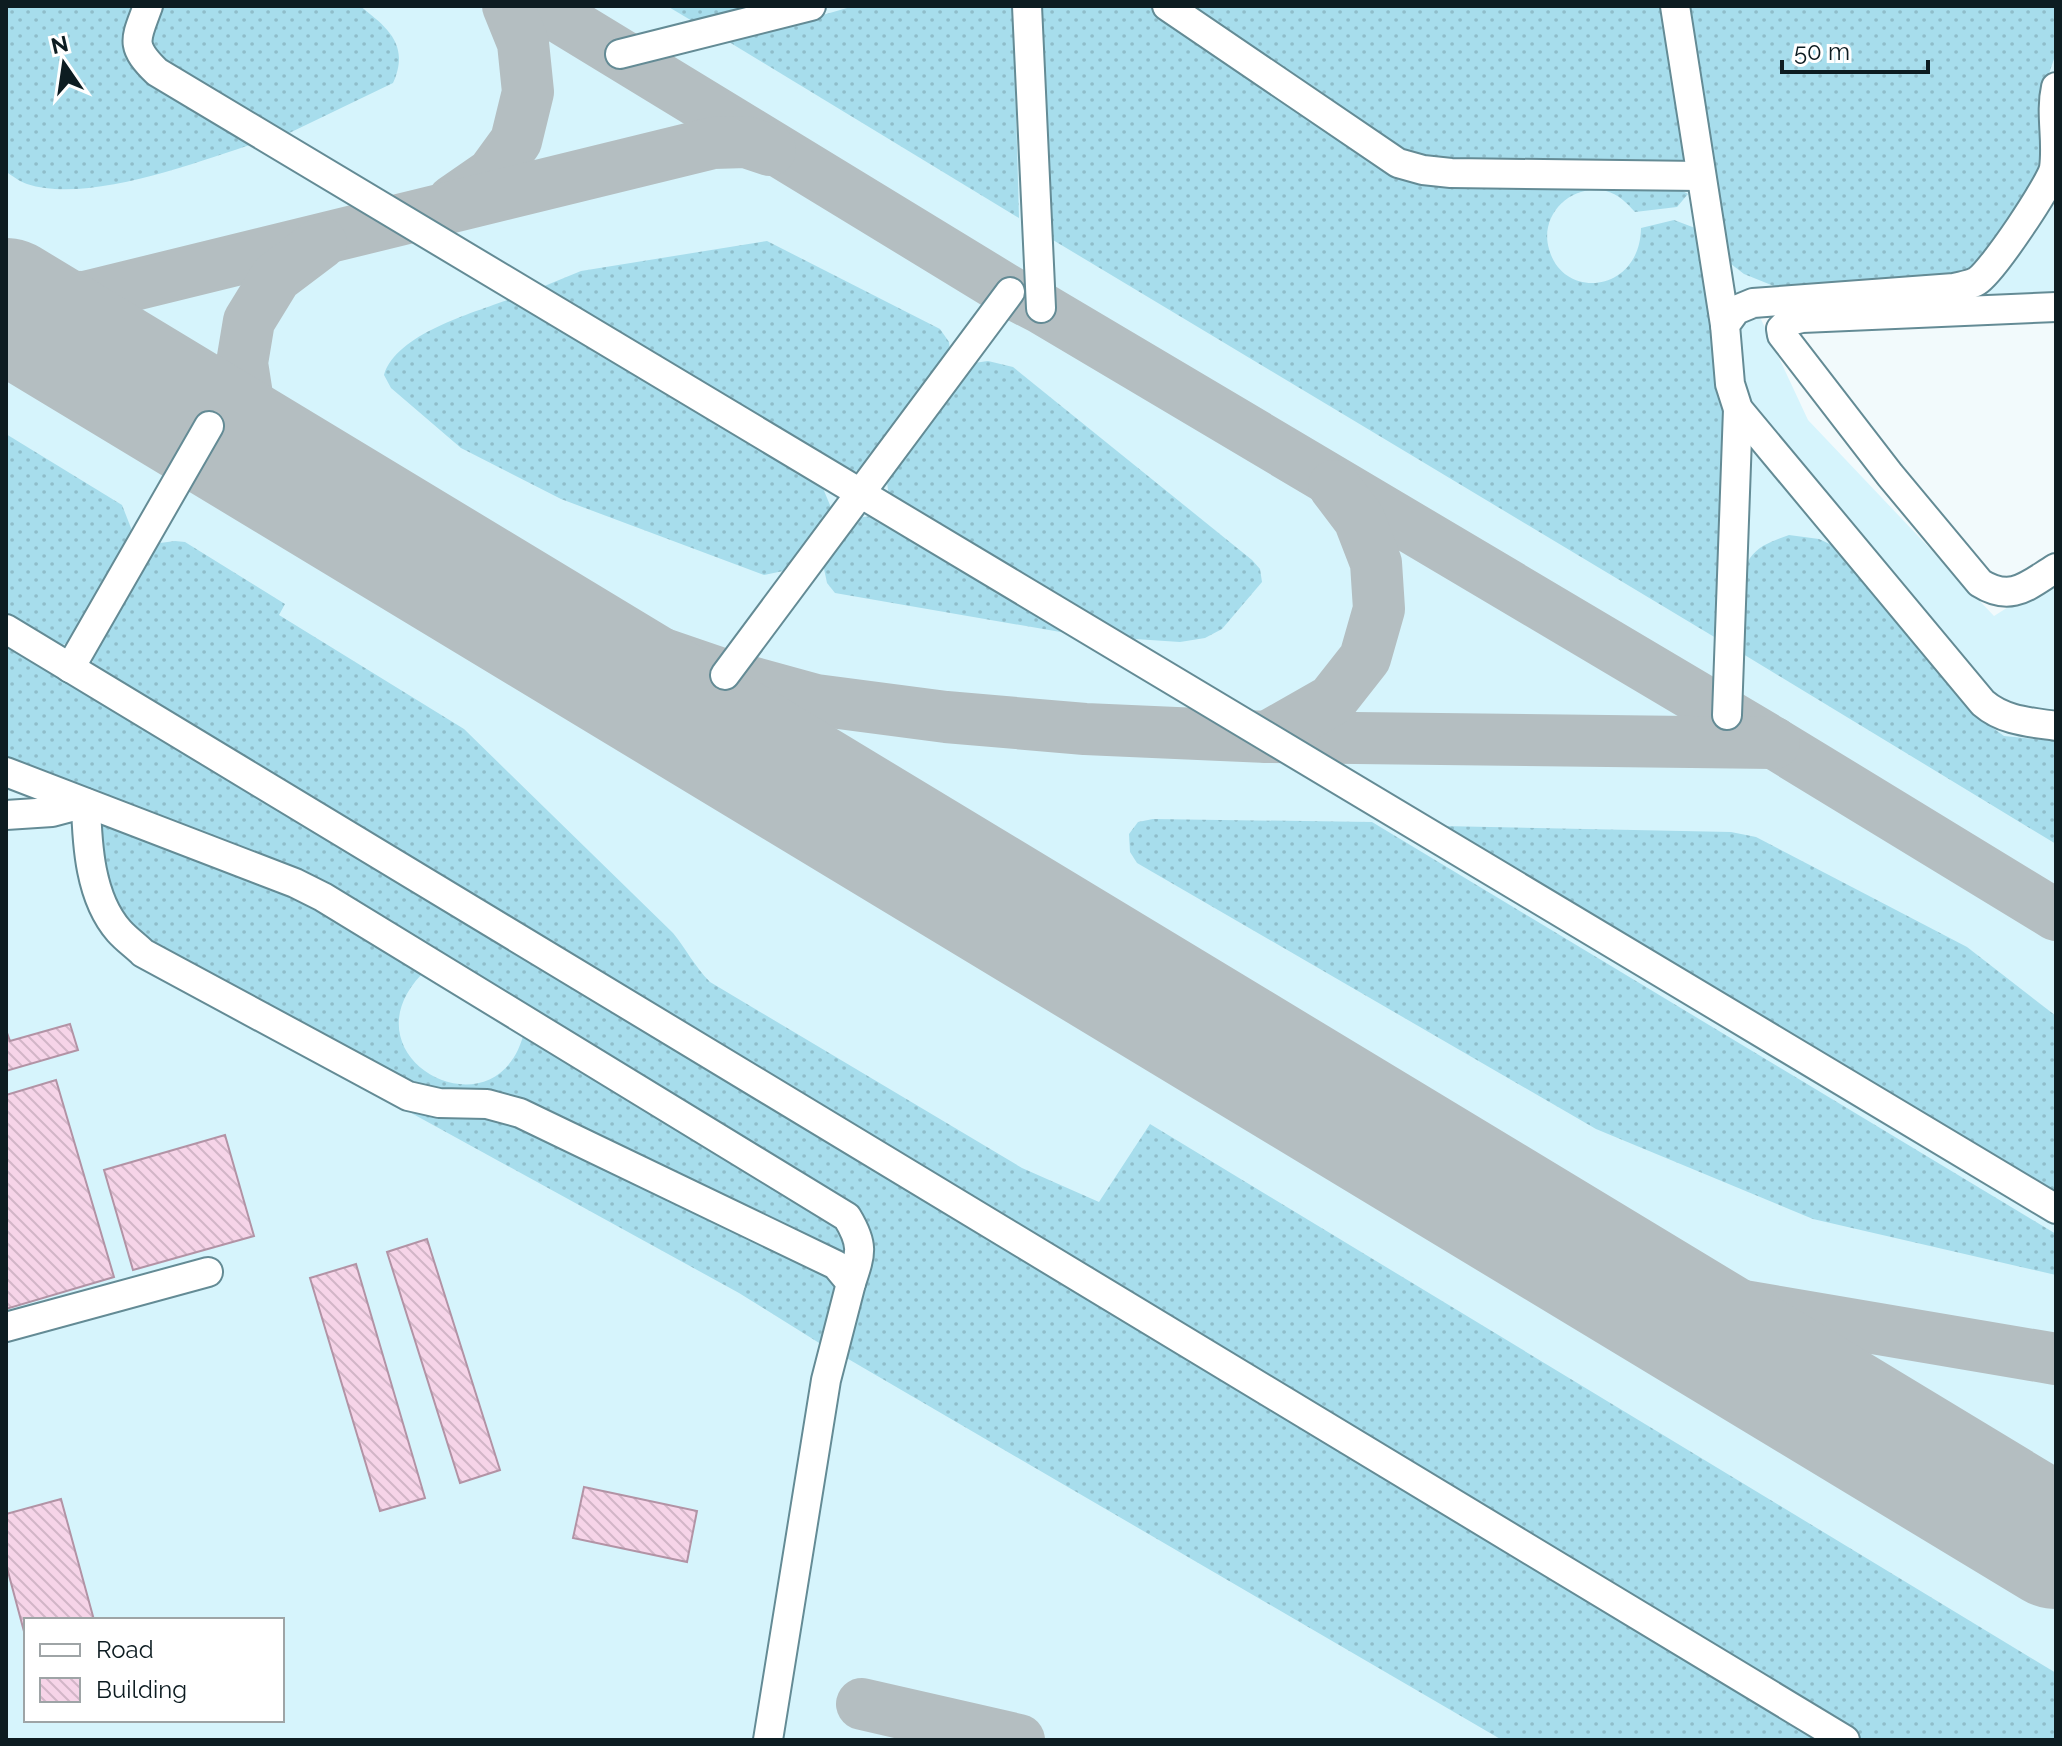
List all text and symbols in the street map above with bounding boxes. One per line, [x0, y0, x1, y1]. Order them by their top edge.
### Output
north arrow [24, 24, 104, 104]
scale bar [1782, 24, 1928, 74]
text: N [48, 30, 71, 59]
text: 50 m [1794, 37, 1850, 66]
legend [24, 1618, 284, 1722]
text: Road [96, 1635, 154, 1664]
text: Building [96, 1675, 187, 1704]

